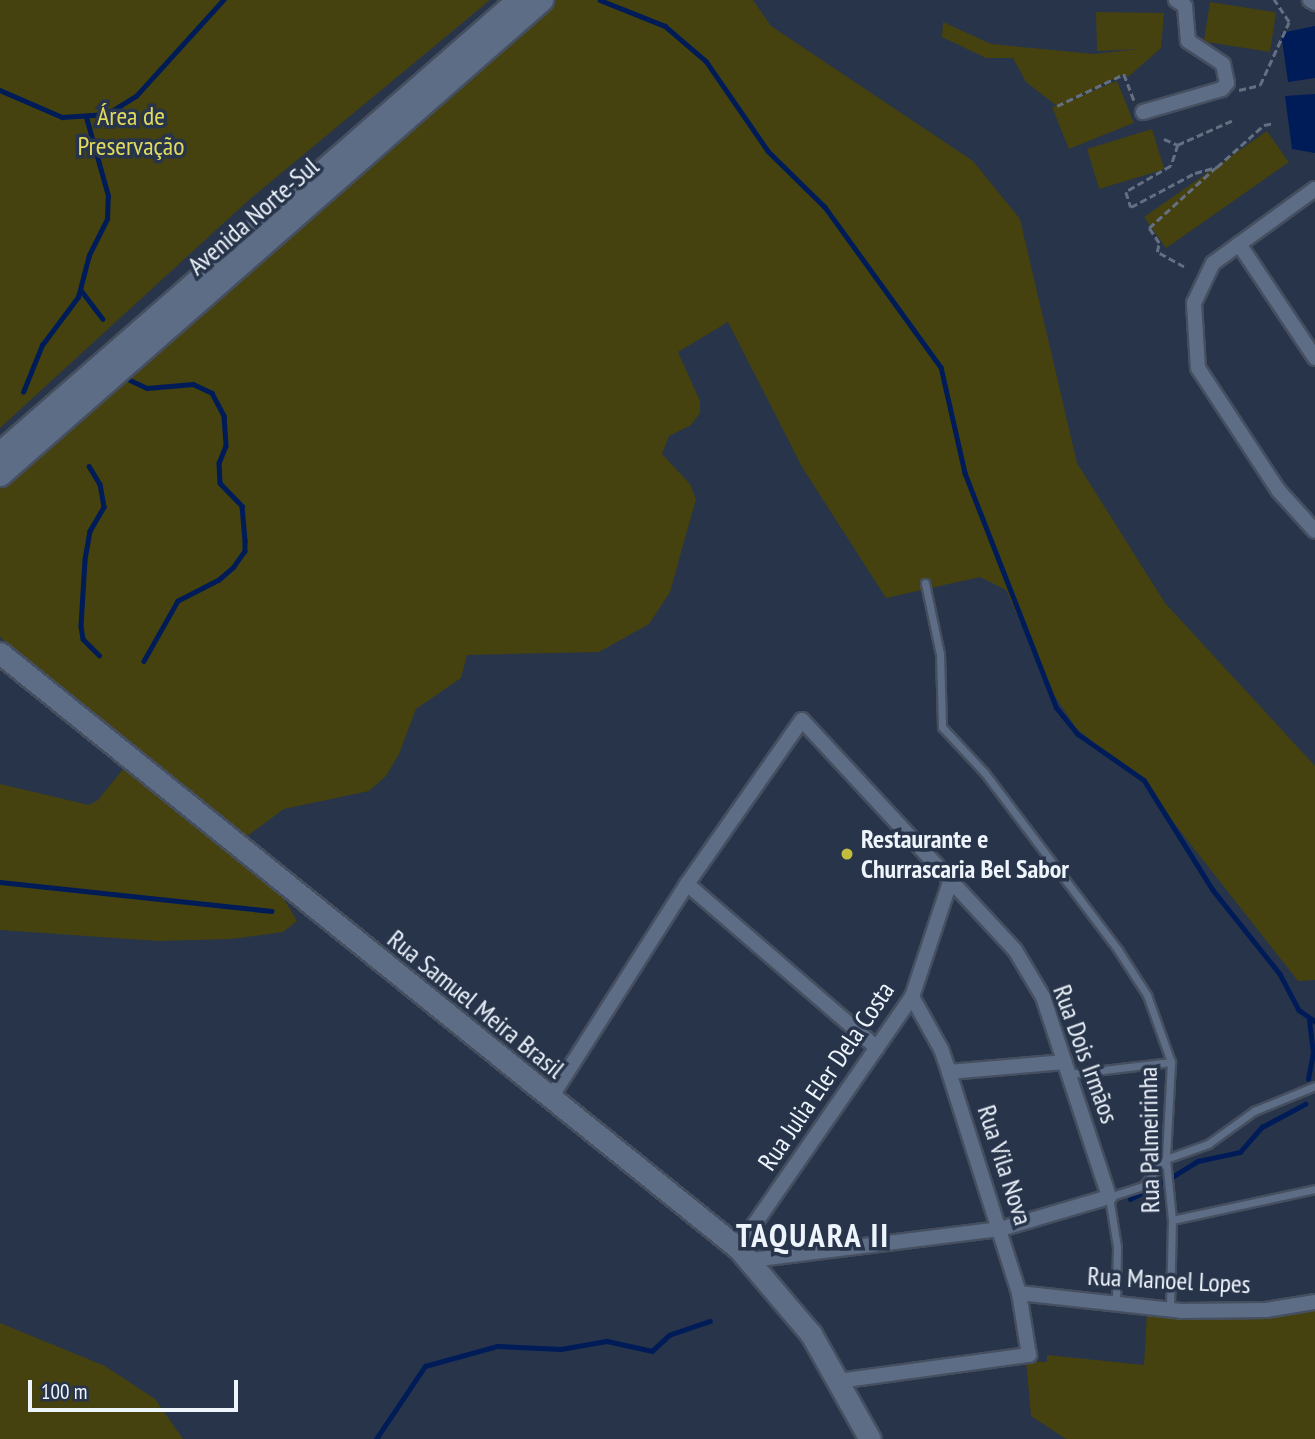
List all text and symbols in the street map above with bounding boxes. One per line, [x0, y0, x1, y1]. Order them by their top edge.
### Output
park label: Área de Preservação [78, 100, 184, 162]
street label: Avenida Norte-Sul [181, 151, 325, 281]
place label: Restaurante e Churrascaria Bel Sabor [861, 823, 1069, 884]
marker: Restaurante e Churrascaria Bel Sabor [839, 846, 855, 862]
street label: Rua Samuel Meira Brasil [381, 923, 571, 1085]
street label: Rua Julia Eler Dela Costa [751, 976, 901, 1176]
street label: Rua Dois Irmãos [1047, 981, 1125, 1127]
street label: Rua Palmeirinha [1132, 1066, 1166, 1214]
street label: Rua Vila Nova [971, 1101, 1039, 1229]
district label: TAQUARA II [737, 1215, 889, 1255]
street label: Rua Manoel Lopes [1087, 1260, 1251, 1300]
scale bar [32, 1366, 242, 1410]
text: 100 m [41, 1378, 87, 1405]

